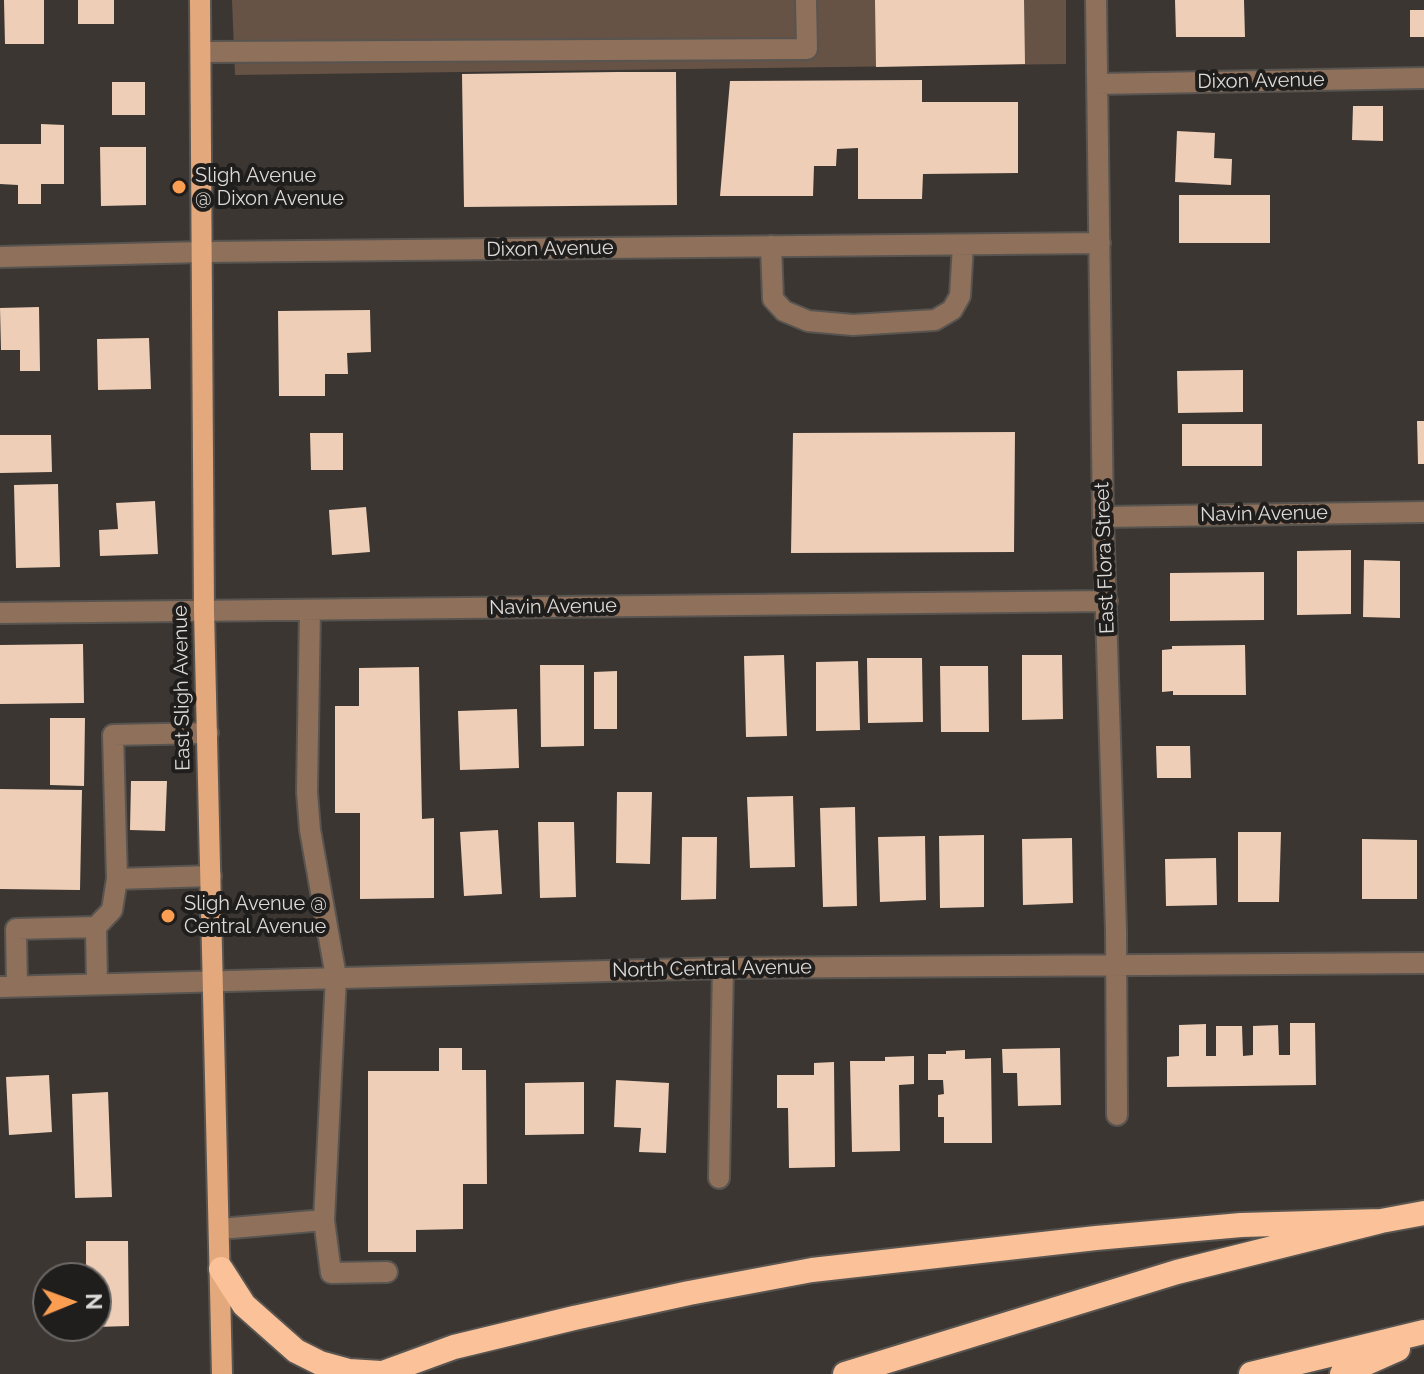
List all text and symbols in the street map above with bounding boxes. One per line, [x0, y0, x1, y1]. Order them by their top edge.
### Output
street label: Dixon Avenue [1197, 68, 1325, 94]
place label: Sligh Avenue @ Dixon Avenue [195, 164, 344, 211]
marker: Sligh Avenue @ Dixon Avenue [170, 178, 188, 196]
street label: Dixon Avenue [486, 236, 614, 262]
street label: East Flora Street [1090, 482, 1120, 634]
street label: Navin Avenue [1200, 501, 1328, 527]
street label: Navin Avenue [489, 594, 617, 620]
street label: East Sligh Avenue [169, 605, 195, 771]
place label: Sligh Avenue @ Central Avenue [184, 892, 327, 939]
marker: Sligh Avenue @ Central Avenue [159, 907, 177, 925]
street label: North Central Avenue [612, 955, 812, 983]
north arrow [32, 1262, 112, 1342]
text: N [81, 1293, 107, 1310]

